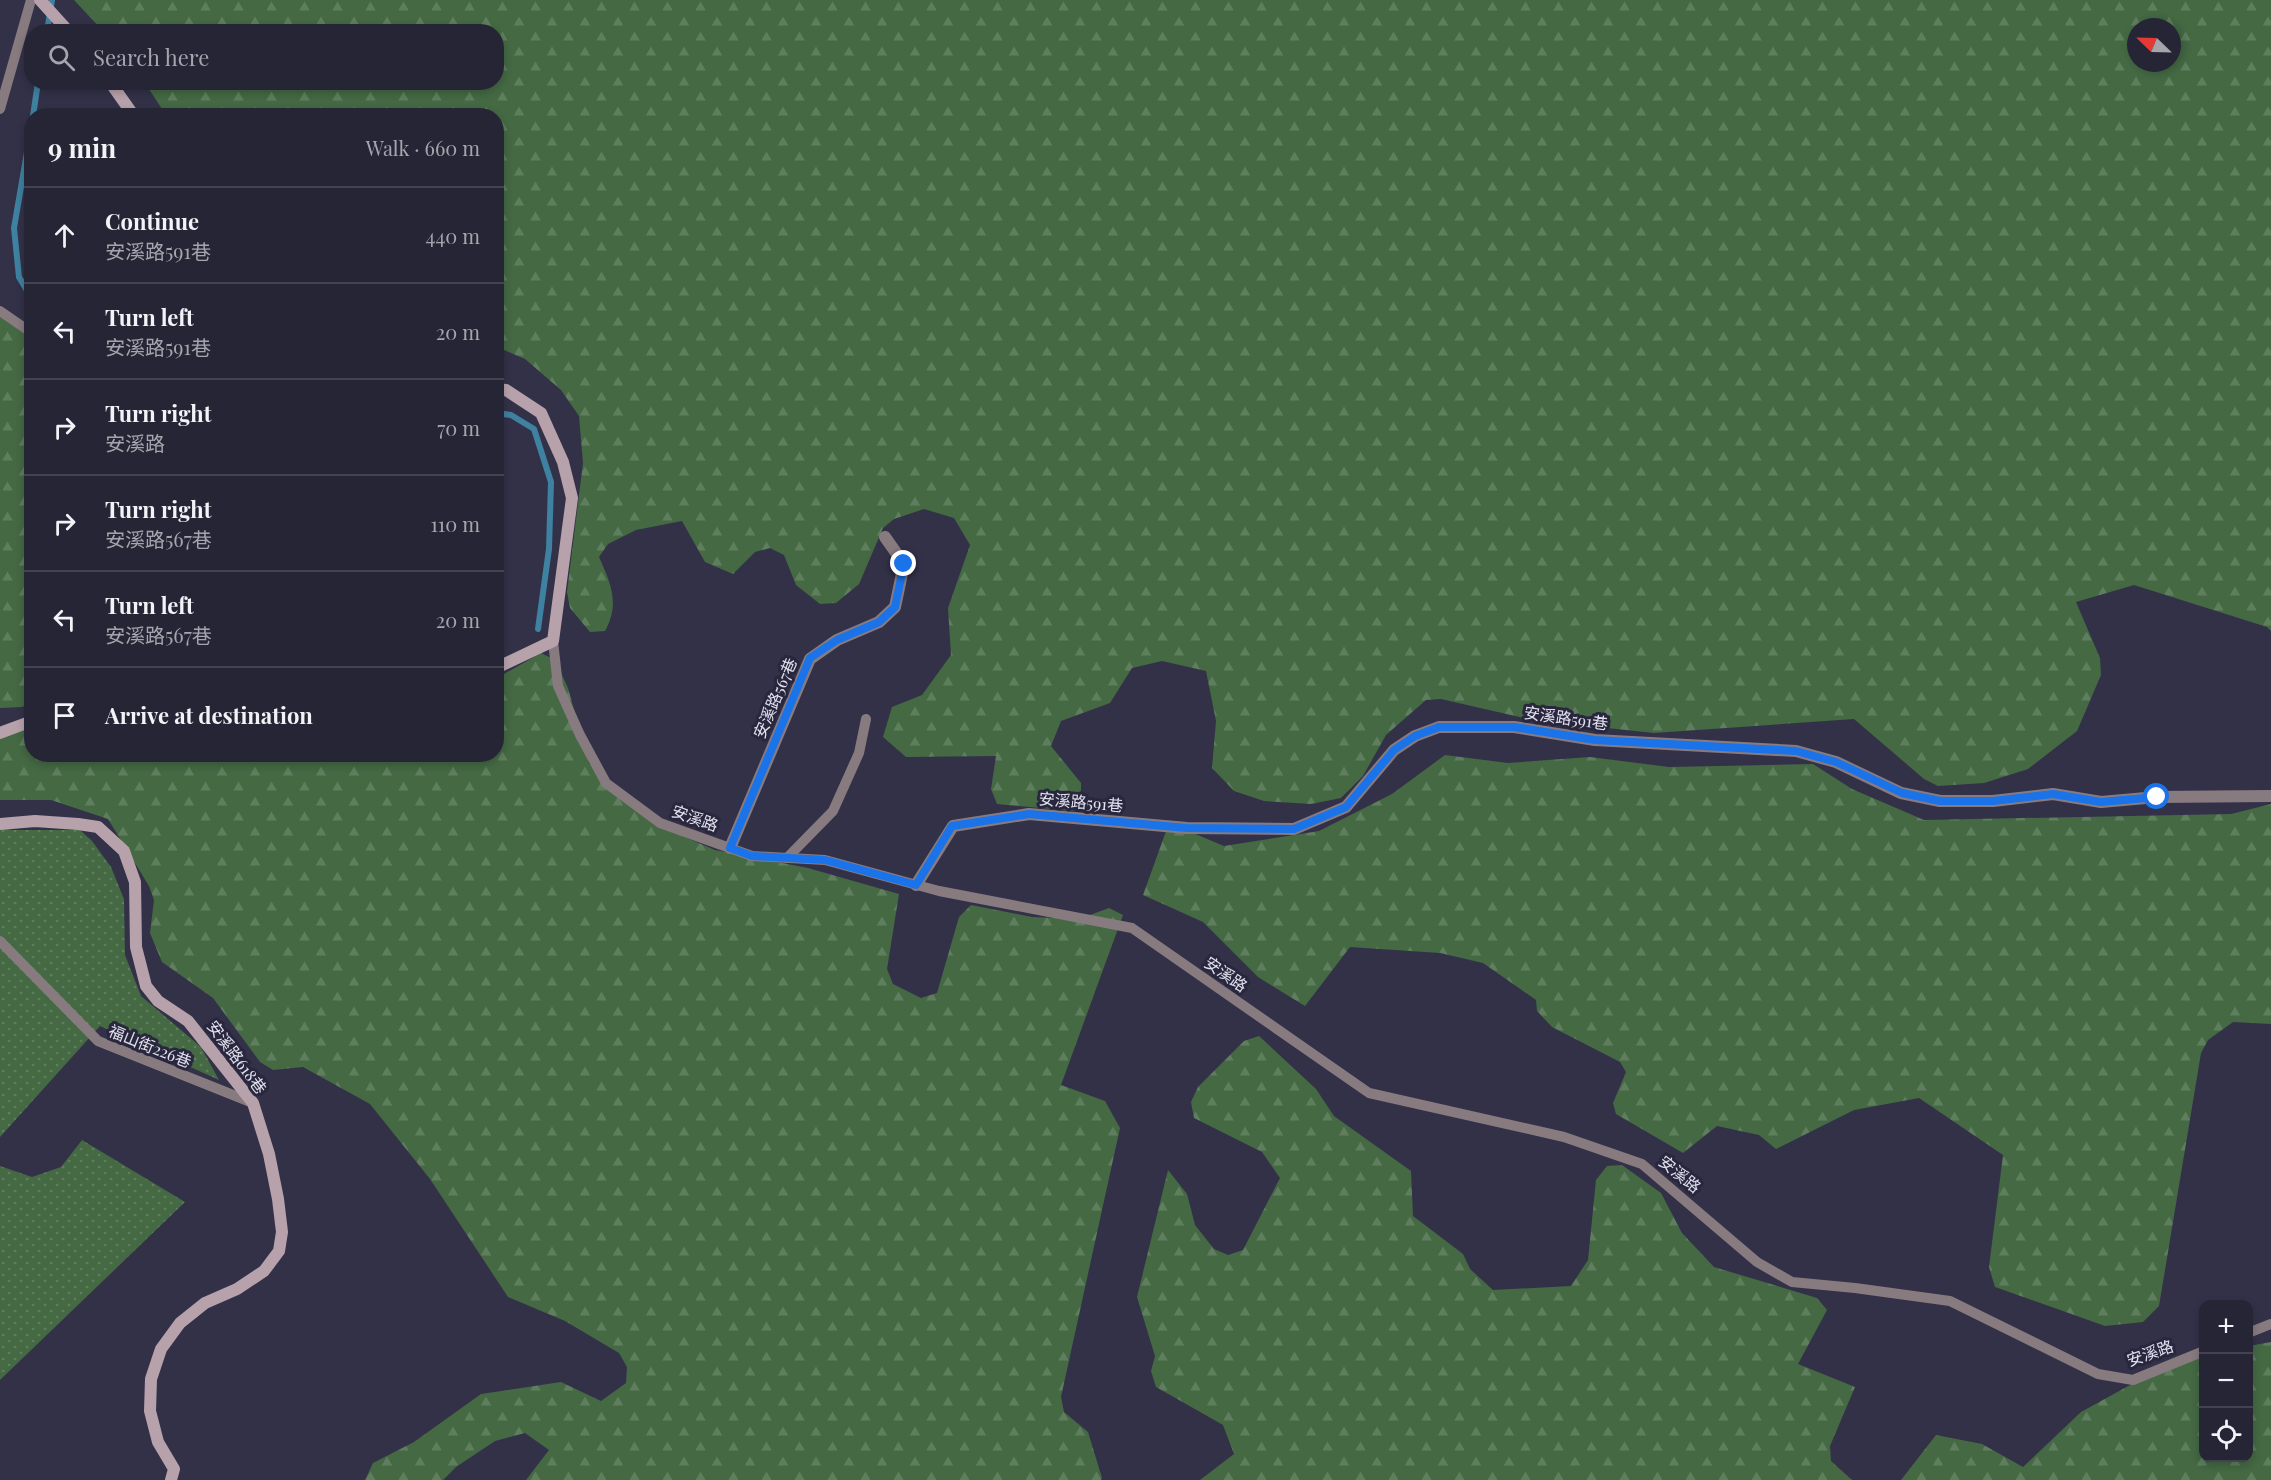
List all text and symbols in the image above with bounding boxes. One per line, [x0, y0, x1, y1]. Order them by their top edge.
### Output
north arrow [2127, 18, 2181, 72]
search box [24, 24, 504, 90]
icon: search [45, 41, 78, 74]
text: Search here [93, 42, 209, 72]
text: 9 min [48, 130, 116, 165]
text: Walk · 660 m [366, 134, 480, 161]
text: Continue [105, 206, 199, 236]
icon: ahead [48, 219, 81, 252]
text: 440 m [426, 222, 480, 249]
text: 安溪路591巷 [105, 237, 211, 264]
text: Turn left [105, 302, 194, 332]
icon: left [48, 315, 81, 348]
text: 20 m [436, 318, 480, 345]
text: 安溪路591巷 [105, 333, 211, 360]
text: Turn right [105, 398, 211, 428]
icon: right [48, 411, 81, 444]
text: 70 m [437, 414, 480, 441]
text: 安溪路 [105, 429, 165, 456]
text: Turn right [105, 494, 211, 524]
icon: right [48, 507, 81, 540]
text: 110 m [430, 510, 480, 537]
text: 安溪路567巷 [105, 525, 212, 552]
route end [890, 550, 916, 576]
text: Turn left [105, 590, 194, 620]
icon: left [48, 603, 81, 636]
text: 20 m [436, 606, 480, 633]
text: 安溪路567巷 [105, 621, 212, 648]
street label: 安溪路567巷 [748, 654, 801, 741]
icon: arrive [48, 699, 81, 732]
text: Arrive at destination [105, 700, 313, 730]
street label: 安溪路591巷 [1523, 701, 1609, 734]
route start [2143, 783, 2169, 809]
street label: 安溪路591巷 [1038, 787, 1124, 816]
street label: 安溪路 [669, 799, 721, 836]
street label: 安溪路 [1201, 951, 1252, 996]
street label: 安溪路618巷 [203, 1016, 272, 1098]
street label: 福山街226巷 [106, 1019, 195, 1072]
street label: 安溪路 [1655, 1150, 1706, 1197]
map controls [2199, 1300, 2253, 1462]
button: + [2199, 1300, 2253, 1354]
street label: 安溪路 [2124, 1335, 2176, 1370]
button: − [2199, 1354, 2253, 1408]
button: locate [2199, 1408, 2253, 1462]

